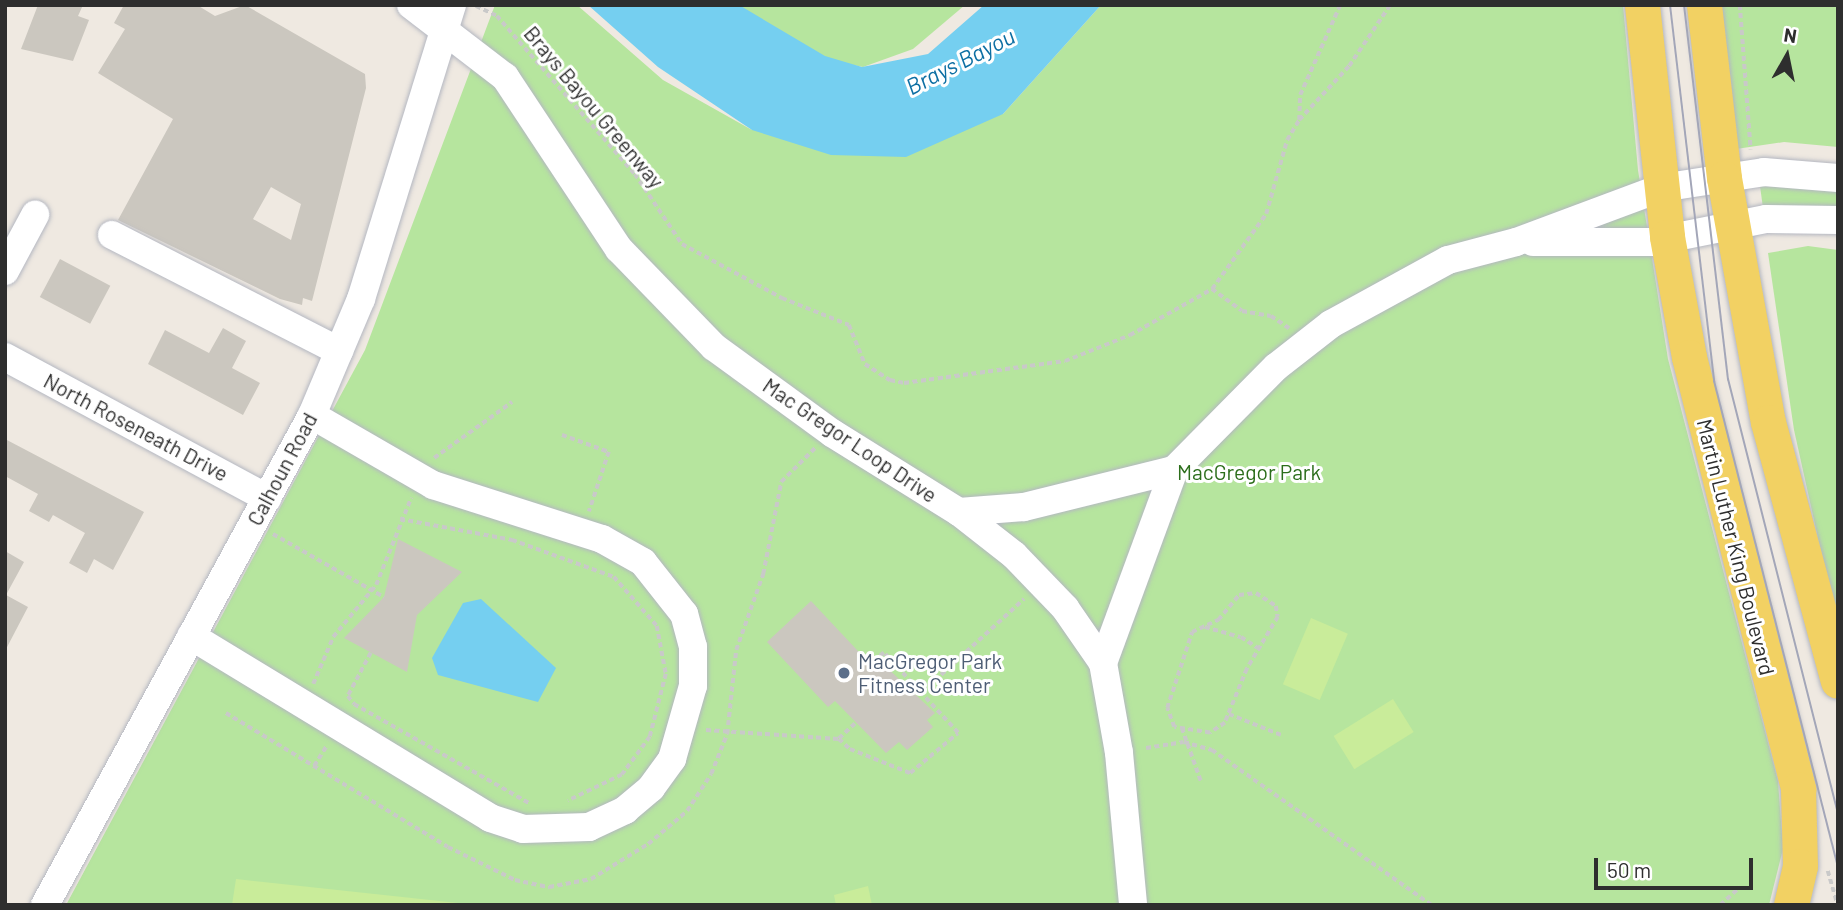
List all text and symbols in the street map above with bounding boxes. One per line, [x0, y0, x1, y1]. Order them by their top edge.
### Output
street label: Brays Bayou Greenway [519, 21, 669, 193]
north arrow [1752, 21, 1822, 91]
water label: Brays Bayou [901, 22, 1019, 100]
text: N [1782, 22, 1798, 47]
street label: North Roseneath Drive [40, 368, 232, 486]
street label: Mac Gregor Loop Drive [758, 372, 942, 508]
street label: Calhoun Road [242, 408, 322, 530]
street label: Martin Luther King Boulevard [1692, 416, 1780, 678]
park label: MacGregor Park [1177, 459, 1321, 485]
place label: MacGregor Park Fitness Center [858, 648, 1002, 698]
marker: MacGregor Park Fitness Center [836, 665, 852, 681]
scale bar [1598, 844, 1757, 888]
text: 50 m [1607, 857, 1651, 882]

